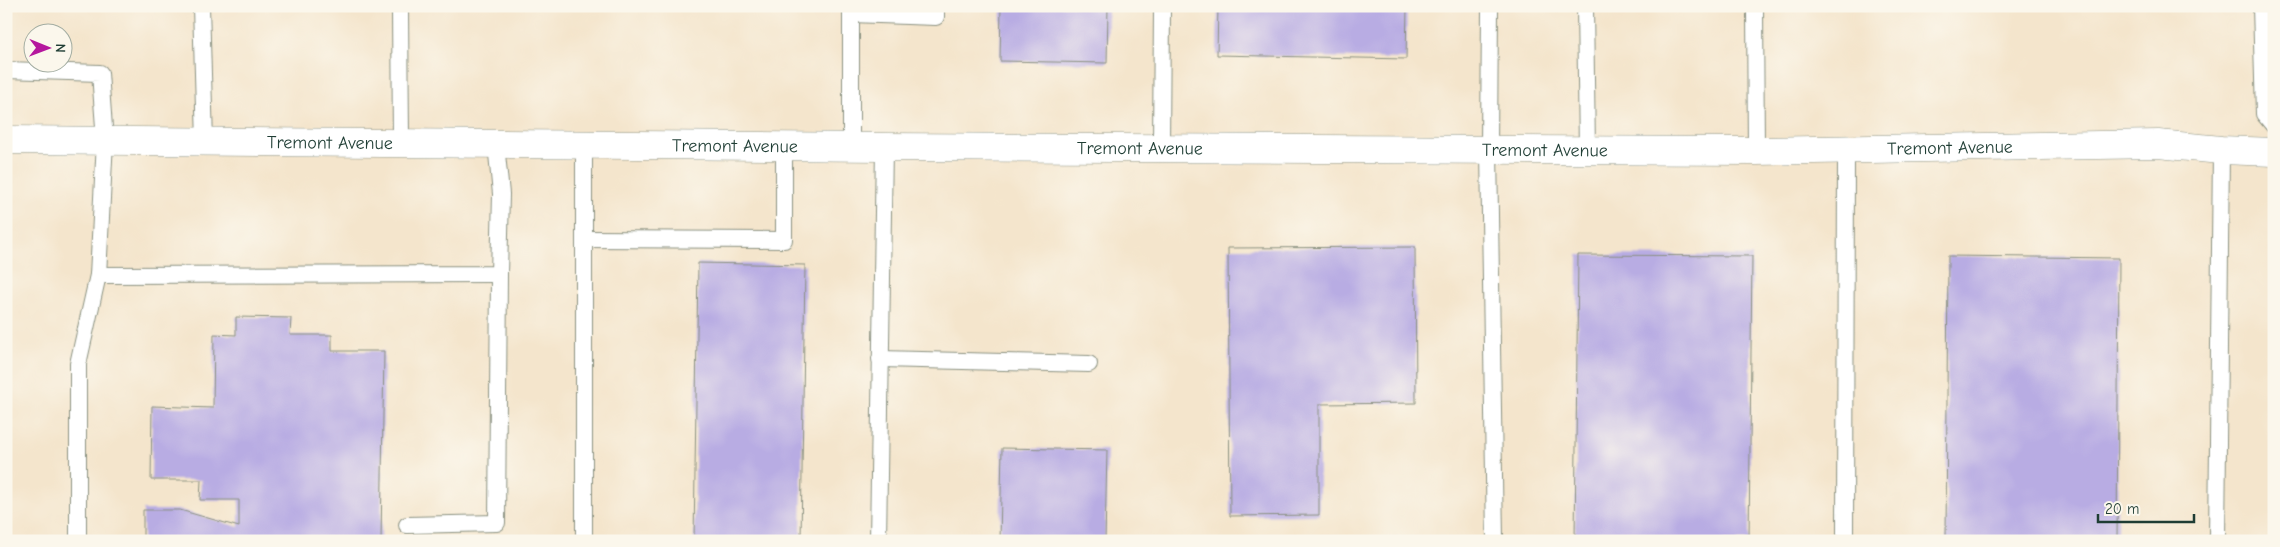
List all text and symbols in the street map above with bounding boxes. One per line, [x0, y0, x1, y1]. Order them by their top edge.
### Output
north arrow [22, 22, 72, 72]
text: N [52, 44, 69, 53]
street label: Tremont Avenue [267, 132, 393, 154]
street label: Tremont Avenue [672, 135, 798, 157]
street label: Tremont Avenue [1887, 136, 2013, 159]
street label: Tremont Avenue [1077, 137, 1203, 159]
street label: Tremont Avenue [1482, 139, 1608, 161]
scale bar [2098, 492, 2194, 524]
text: 20 m [2105, 500, 2139, 518]

